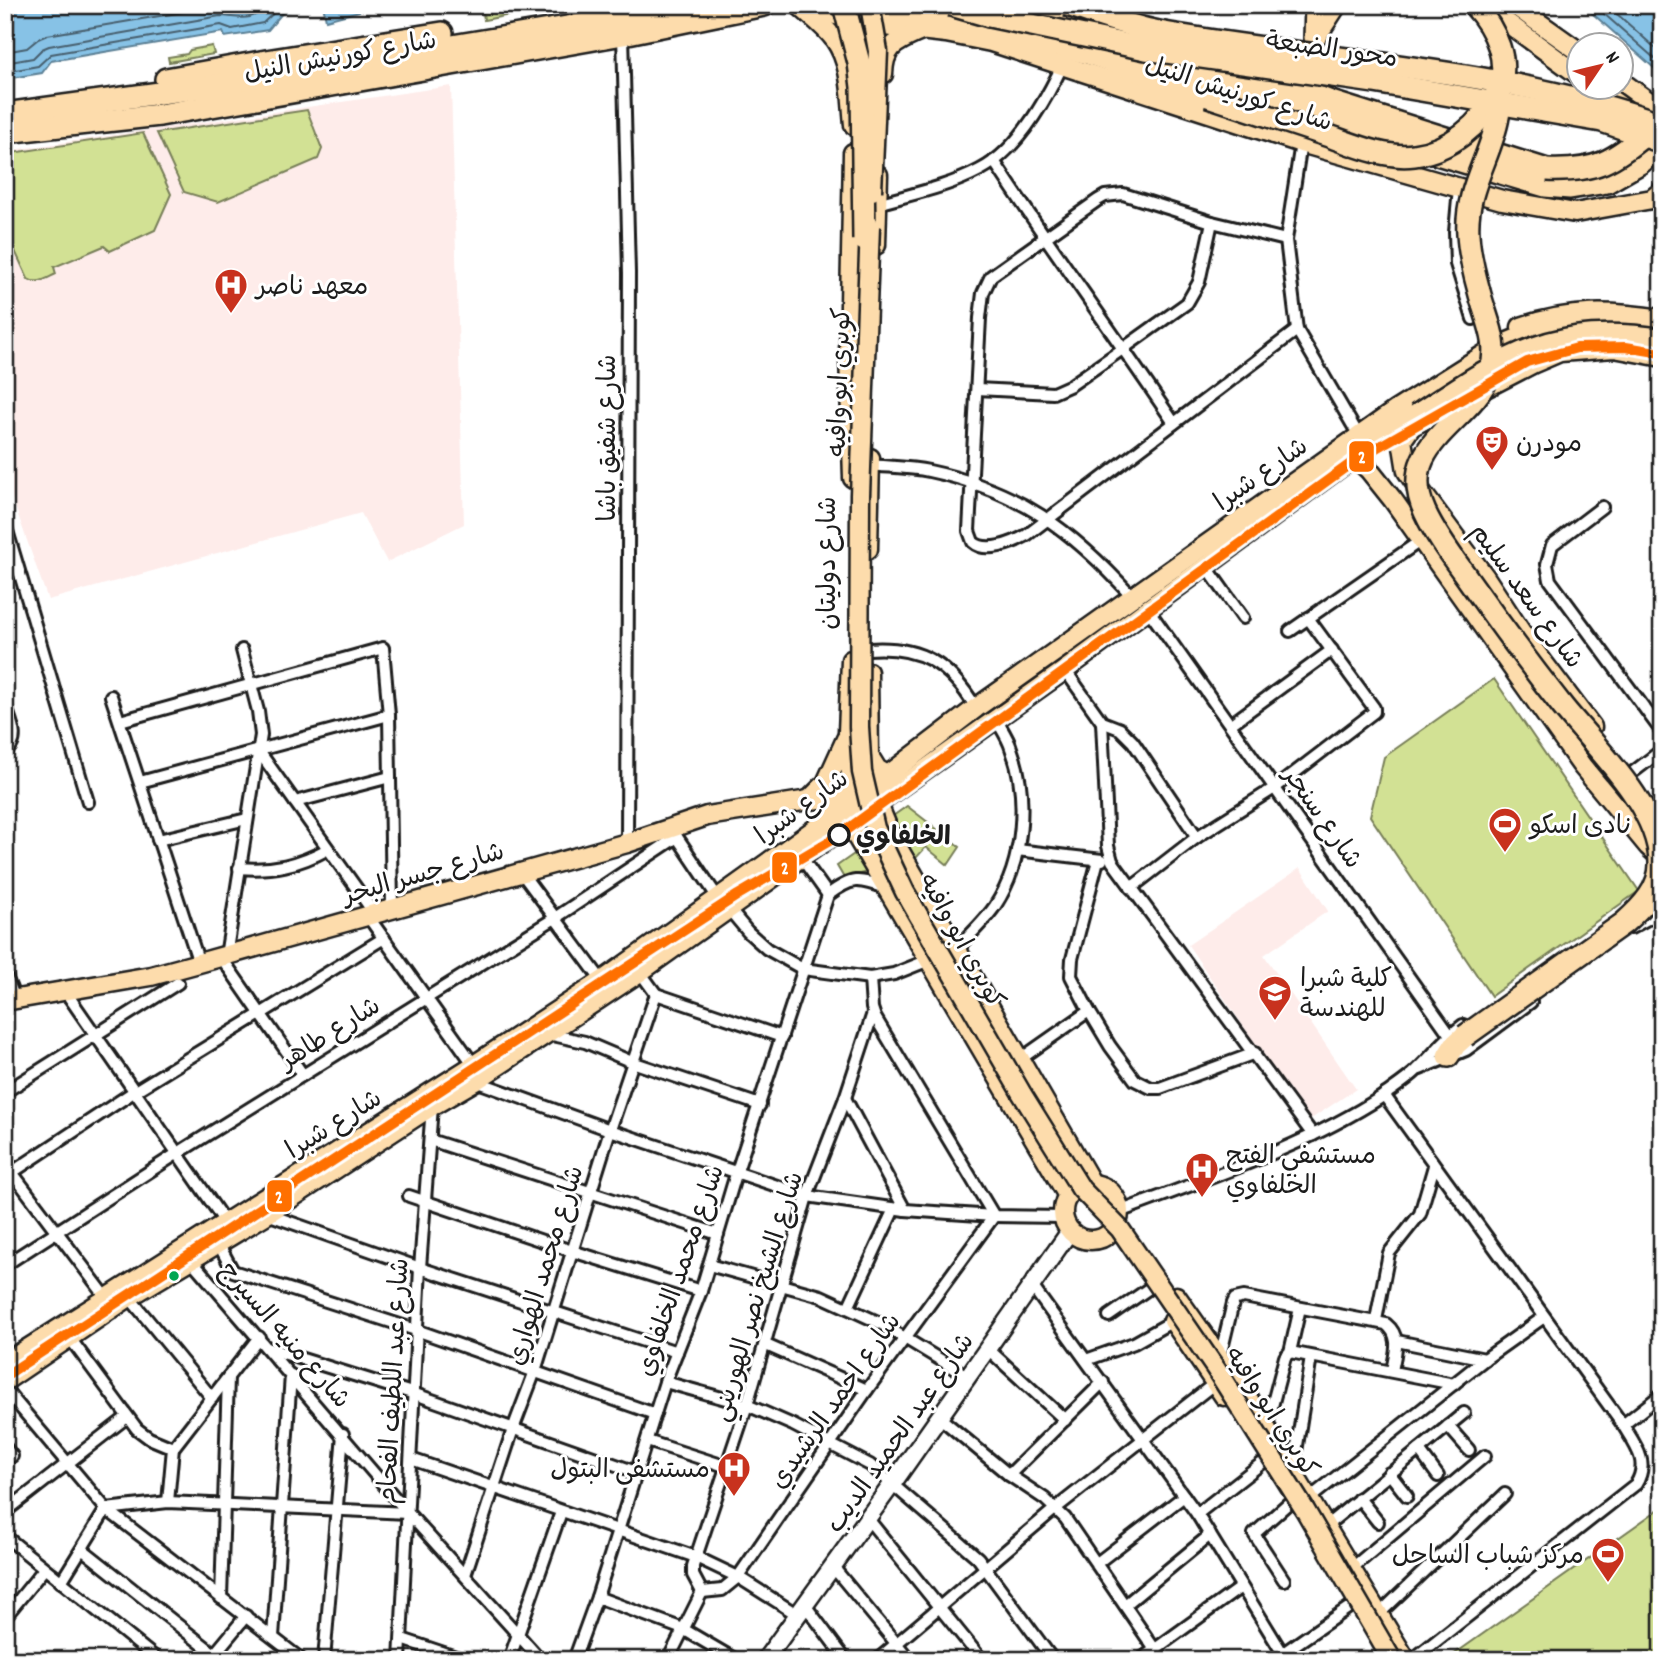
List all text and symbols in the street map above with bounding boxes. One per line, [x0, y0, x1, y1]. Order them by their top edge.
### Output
street label: شارع كورنيش النيل [241, 23, 440, 94]
street label: محور الضبعة [1263, 24, 1400, 79]
north arrow [1566, 32, 1636, 102]
text: N [1597, 47, 1625, 70]
street label: شارع كورنيش النيل [1139, 48, 1336, 143]
hospital icon: معهد ناصر [212, 266, 250, 315]
place label: معهد ناصر [254, 270, 368, 307]
street label: كوبري ابو وافيه [820, 307, 863, 457]
street label: شارع شفيق باشا [591, 354, 628, 522]
theatre icon: مودرن [1473, 423, 1511, 472]
place label: مودرن [1516, 427, 1582, 464]
street label: شارع شبرا [1207, 430, 1317, 522]
line badge: 2 [1348, 440, 1375, 473]
text: 2 [1358, 446, 1366, 473]
street label: شارع دوليتان [811, 496, 848, 630]
street label: شارع سعد سليم [1460, 517, 1591, 678]
street label: شارع سنجر [1271, 759, 1370, 877]
street label: شارع شبرا [749, 762, 857, 855]
sports icon: نادى اسكو [1486, 805, 1524, 854]
place label: نادى اسكو [1528, 809, 1633, 846]
place label: الخلفاوي [856, 820, 951, 857]
marker: الخلفاوي [828, 824, 850, 846]
street label: شارع جسر البحر [337, 835, 509, 917]
line badge: 2 [771, 851, 798, 884]
text: 2 [781, 857, 789, 884]
street label: كوبري ابو وافيه [908, 867, 1012, 1016]
place label: كلية شبرا للهندسة [1300, 962, 1392, 1029]
school or university icon: كلية شبرا للهندسة [1256, 973, 1294, 1022]
street label: شارع طاهر [271, 989, 389, 1082]
street label: شارع شبرا [280, 1082, 390, 1170]
place label: مستشفي الفتح الخلفاوي [1226, 1139, 1376, 1206]
hospital icon: مستشفي الفتح الخلفاوي [1183, 1150, 1221, 1199]
street label: شارع محمد الخلفاوي [629, 1160, 736, 1382]
street label: شارع محمد الهواري [499, 1162, 595, 1370]
street label: شارع الشيخ نصر الهوريني [704, 1168, 816, 1427]
line badge: 2 [266, 1179, 293, 1213]
text: 2 [275, 1186, 283, 1213]
street label: شارع منيه السيرج [209, 1255, 358, 1418]
street label: شارع عبد اللطيف الفحام [371, 1257, 420, 1505]
unlabelled marker [167, 1269, 181, 1283]
street label: شارع احمد الرشيدي [762, 1306, 912, 1498]
street label: شارع عبد الحميد الديب [819, 1326, 985, 1542]
street label: كوبري ابو وافيه [1214, 1340, 1326, 1486]
hospital icon: مستشفى البتول [715, 1449, 753, 1498]
place label: مستشفى البتول [550, 1453, 710, 1490]
sports icon: مركز شباب الساحل [1589, 1535, 1627, 1584]
place label: مركز شباب الساحل [1392, 1539, 1584, 1576]

